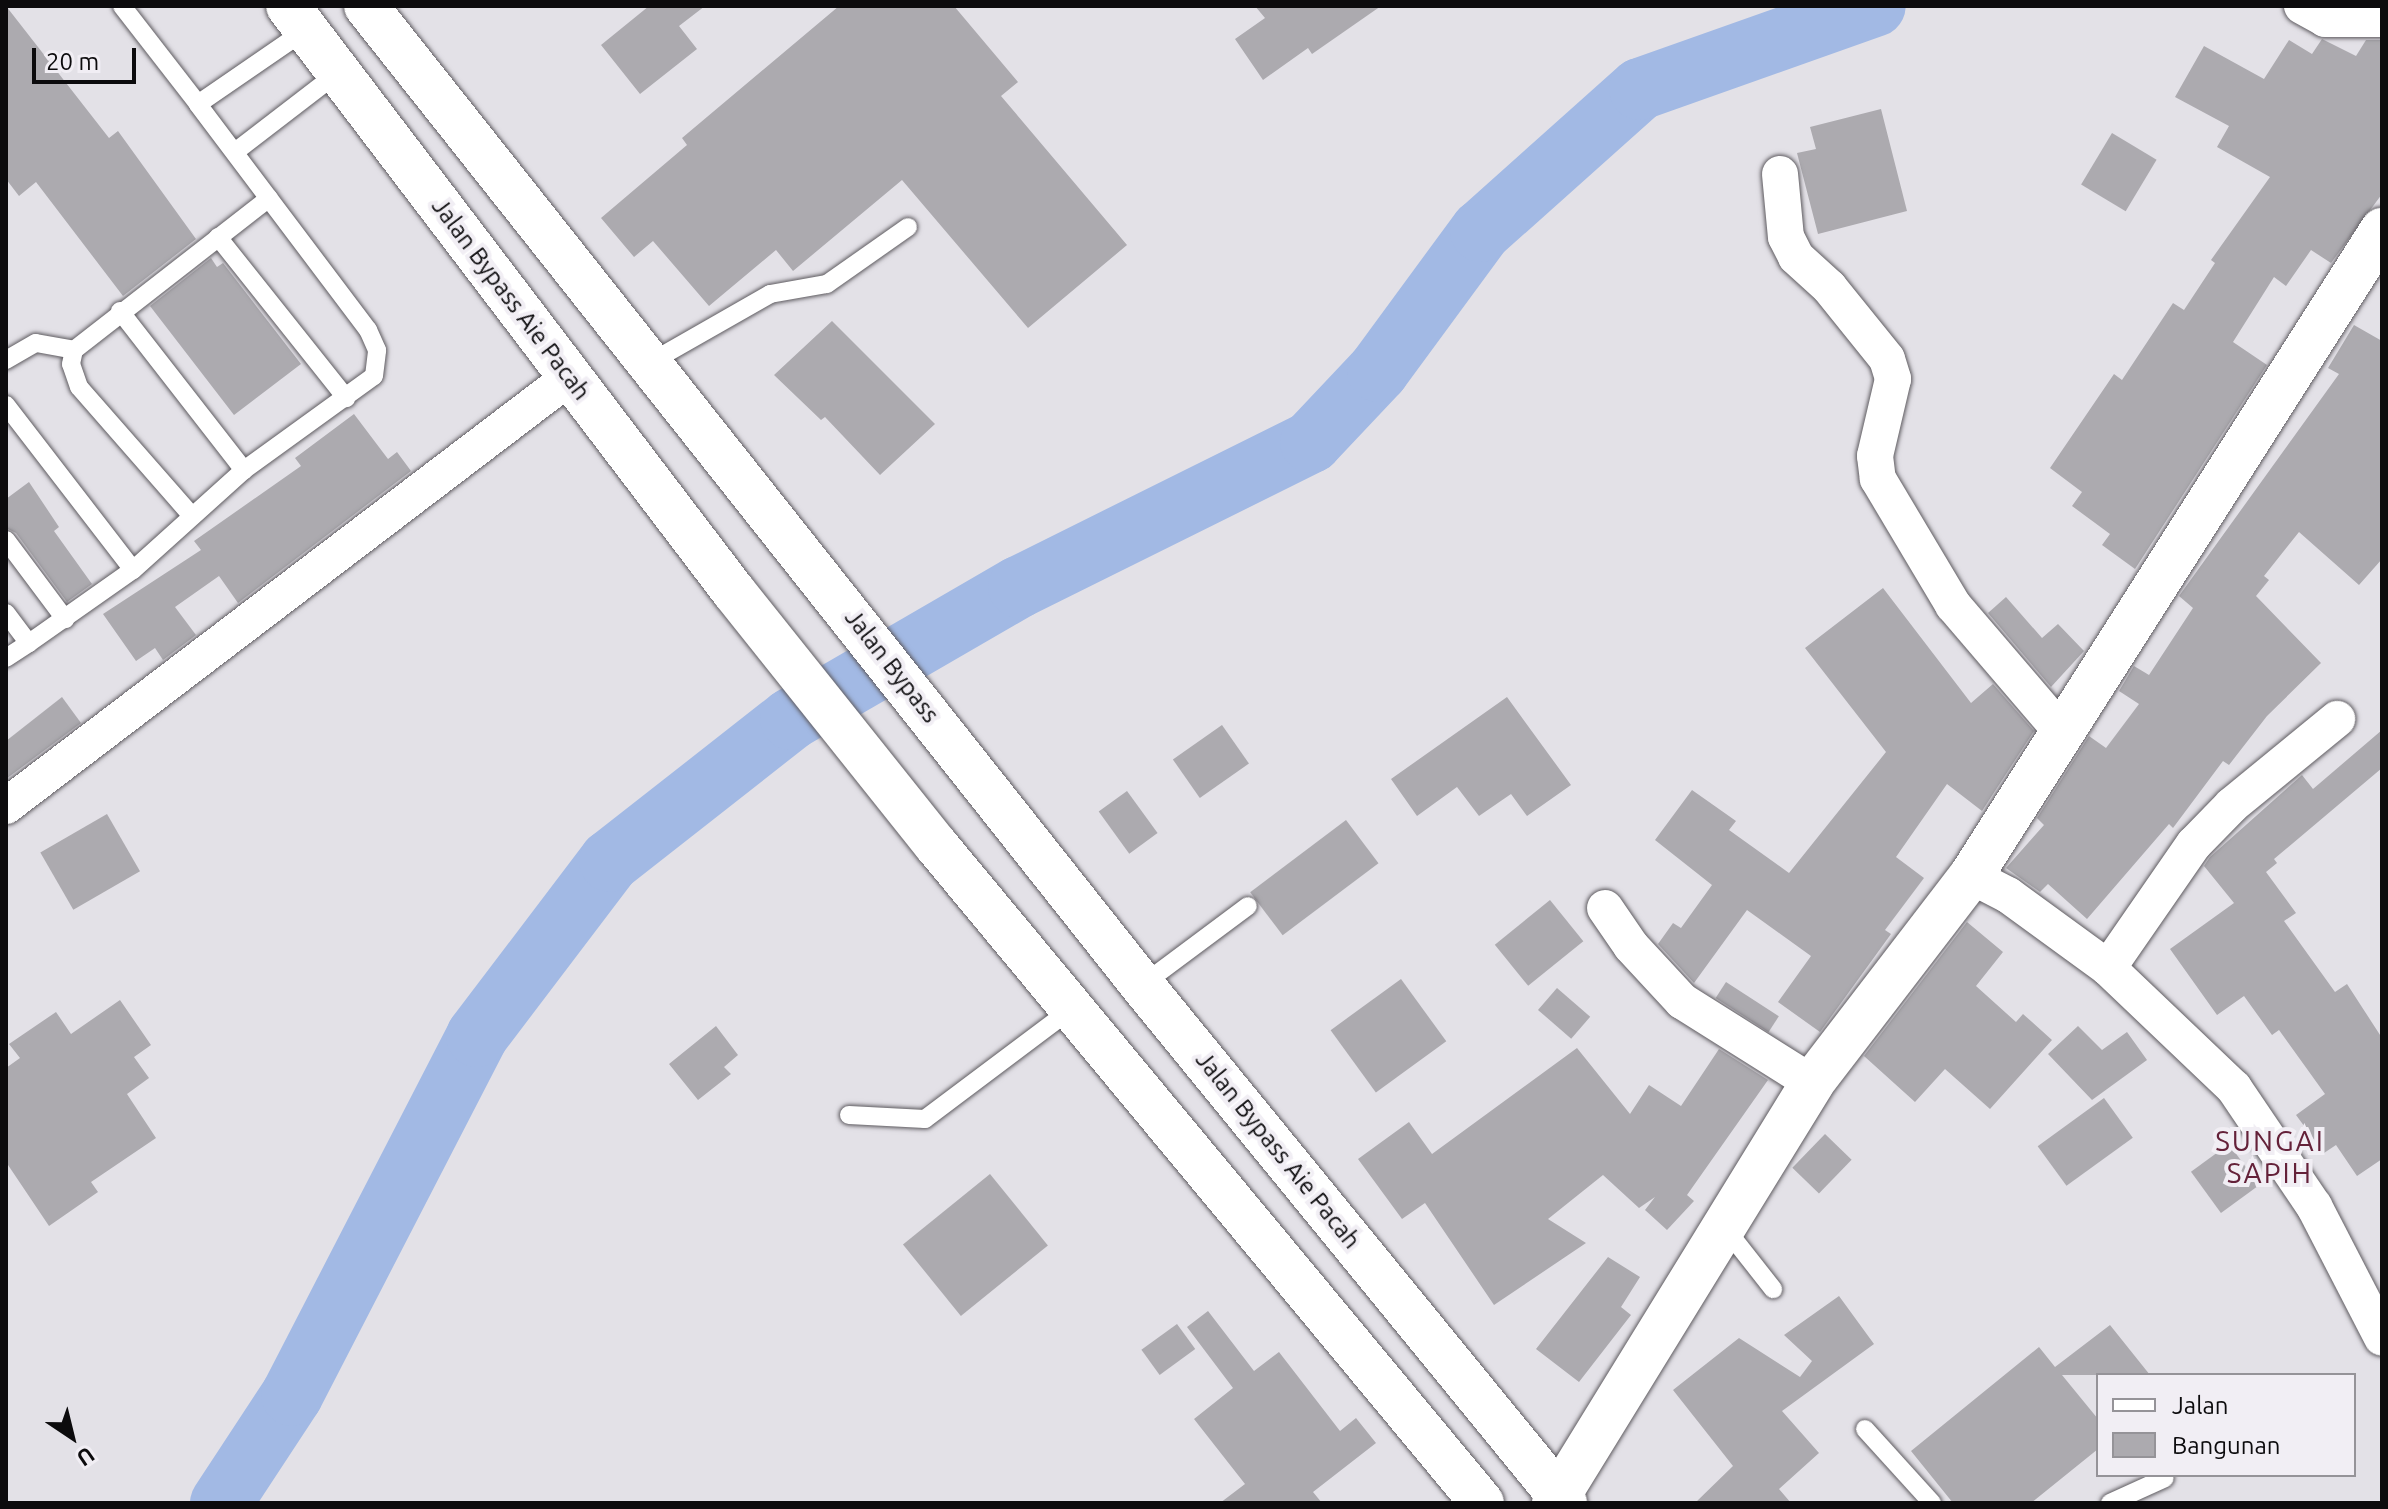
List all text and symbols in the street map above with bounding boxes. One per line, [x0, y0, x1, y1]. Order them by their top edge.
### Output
scale bar [36, 32, 140, 82]
text: 20 m [46, 48, 99, 75]
street label: Jalan Bypass Aie Pacah [426, 192, 596, 406]
street label: Jalan Bypass [839, 604, 945, 728]
street label: Jalan Bypass Aie Pacah [1190, 1046, 1366, 1254]
district label: SUNGAI SAPIH [2215, 1124, 2325, 1190]
legend [2096, 1373, 2356, 1477]
text: Jalan [2172, 1392, 2229, 1419]
north arrow [32, 1397, 112, 1477]
text: Bangunan [2172, 1432, 2281, 1459]
text: U [73, 1442, 100, 1472]

